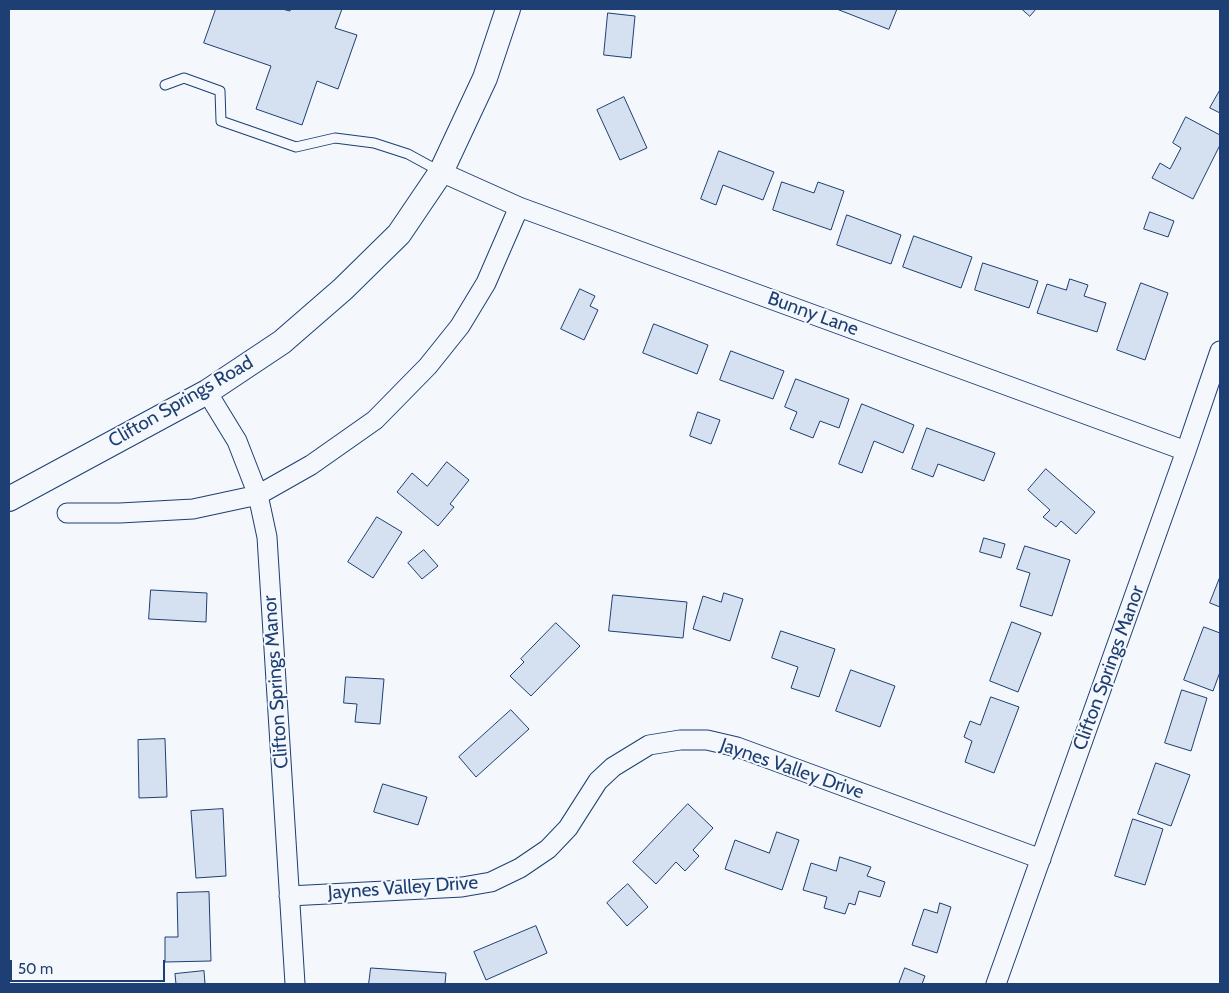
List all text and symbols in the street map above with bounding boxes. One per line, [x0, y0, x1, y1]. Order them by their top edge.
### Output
street label: Bunny Lane [764, 287, 862, 341]
street label: Clifton Springs Road [105, 351, 257, 453]
street label: Clifton Springs Manor [1069, 583, 1149, 753]
street label: Clifton Springs Manor [259, 595, 293, 769]
street label: Jaynes Valley Drive [717, 734, 867, 804]
street label: Jaynes Valley Drive [327, 871, 479, 905]
scale bar [12, 950, 168, 982]
text: 50 m [18, 960, 53, 978]

